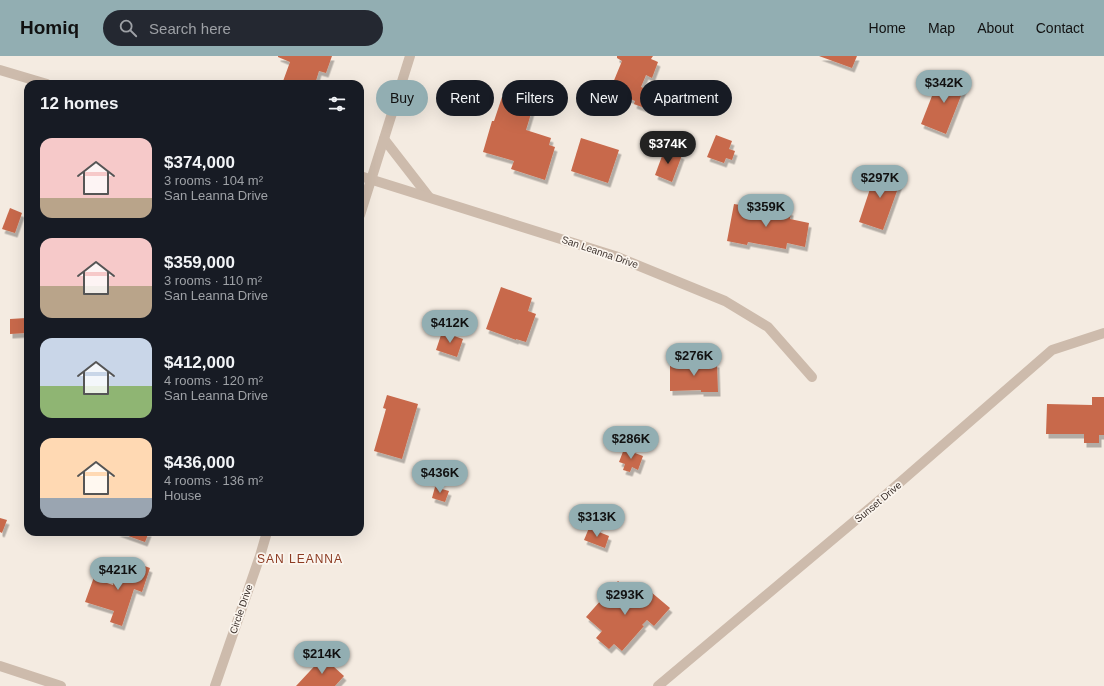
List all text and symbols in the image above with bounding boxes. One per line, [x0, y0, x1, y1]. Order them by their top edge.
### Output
search box [103, 10, 383, 46]
text: Homiq [20, 17, 79, 38]
icon: search [117, 17, 139, 39]
text: Search here [149, 20, 231, 37]
text: Home [869, 20, 906, 36]
text: Map [928, 20, 955, 36]
text: About [977, 20, 1014, 36]
text: Contact [1036, 20, 1084, 36]
pin: $342K [916, 70, 972, 104]
text: $342K [925, 75, 963, 90]
chip: Buy [376, 80, 428, 116]
chip: Rent [436, 80, 494, 116]
chip: Filters [502, 80, 568, 116]
chip: New [576, 80, 632, 116]
chip: Apartment [640, 80, 732, 116]
icon: filters [326, 93, 348, 115]
text: 12 homes [40, 94, 118, 113]
pin: $374K [640, 131, 696, 165]
text: $374K [649, 136, 687, 151]
text: $374,000 [164, 153, 235, 172]
icon: home [72, 154, 120, 202]
pin: $297K [852, 165, 908, 199]
text: $297K [861, 170, 899, 185]
text: 3 rooms · 104 m² [164, 173, 263, 188]
text: San Leanna Drive [164, 188, 268, 203]
pin: $359K [738, 194, 794, 228]
text: $359K [747, 199, 785, 214]
street label: San Leanna Drive [560, 234, 640, 270]
text: $359,000 [164, 253, 235, 272]
icon: home [72, 254, 120, 302]
text: 3 rooms · 110 m² [164, 273, 262, 288]
text: San Leanna Drive [164, 288, 268, 303]
pin: $412K [422, 310, 478, 344]
text: $412K [431, 315, 469, 330]
pin: $276K [666, 343, 722, 377]
text: $276K [675, 348, 713, 363]
text: $412,000 [164, 353, 235, 372]
icon: home [72, 354, 120, 402]
text: 4 rooms · 120 m² [164, 373, 263, 388]
text: San Leanna Drive [164, 388, 268, 403]
pin: $286K [603, 426, 659, 460]
text: $286K [612, 431, 650, 446]
text: $436,000 [164, 453, 235, 472]
icon: home [72, 454, 120, 502]
pin: $436K [412, 460, 468, 494]
text: $436K [421, 465, 459, 480]
text: 4 rooms · 136 m² [164, 473, 263, 488]
street label: Sunset Drive [853, 479, 904, 525]
text: House [164, 488, 202, 503]
pin: $313K [569, 504, 625, 538]
text: $313K [578, 509, 616, 524]
district label: SAN LEANNA [257, 552, 343, 566]
pin: $421K [90, 557, 146, 591]
text: $421K [99, 562, 137, 577]
street label: Circle Drive [227, 582, 255, 635]
pin: $293K [597, 582, 653, 616]
text: $293K [606, 587, 644, 602]
pin: $214K [294, 641, 350, 675]
text: $214K [303, 646, 341, 661]

